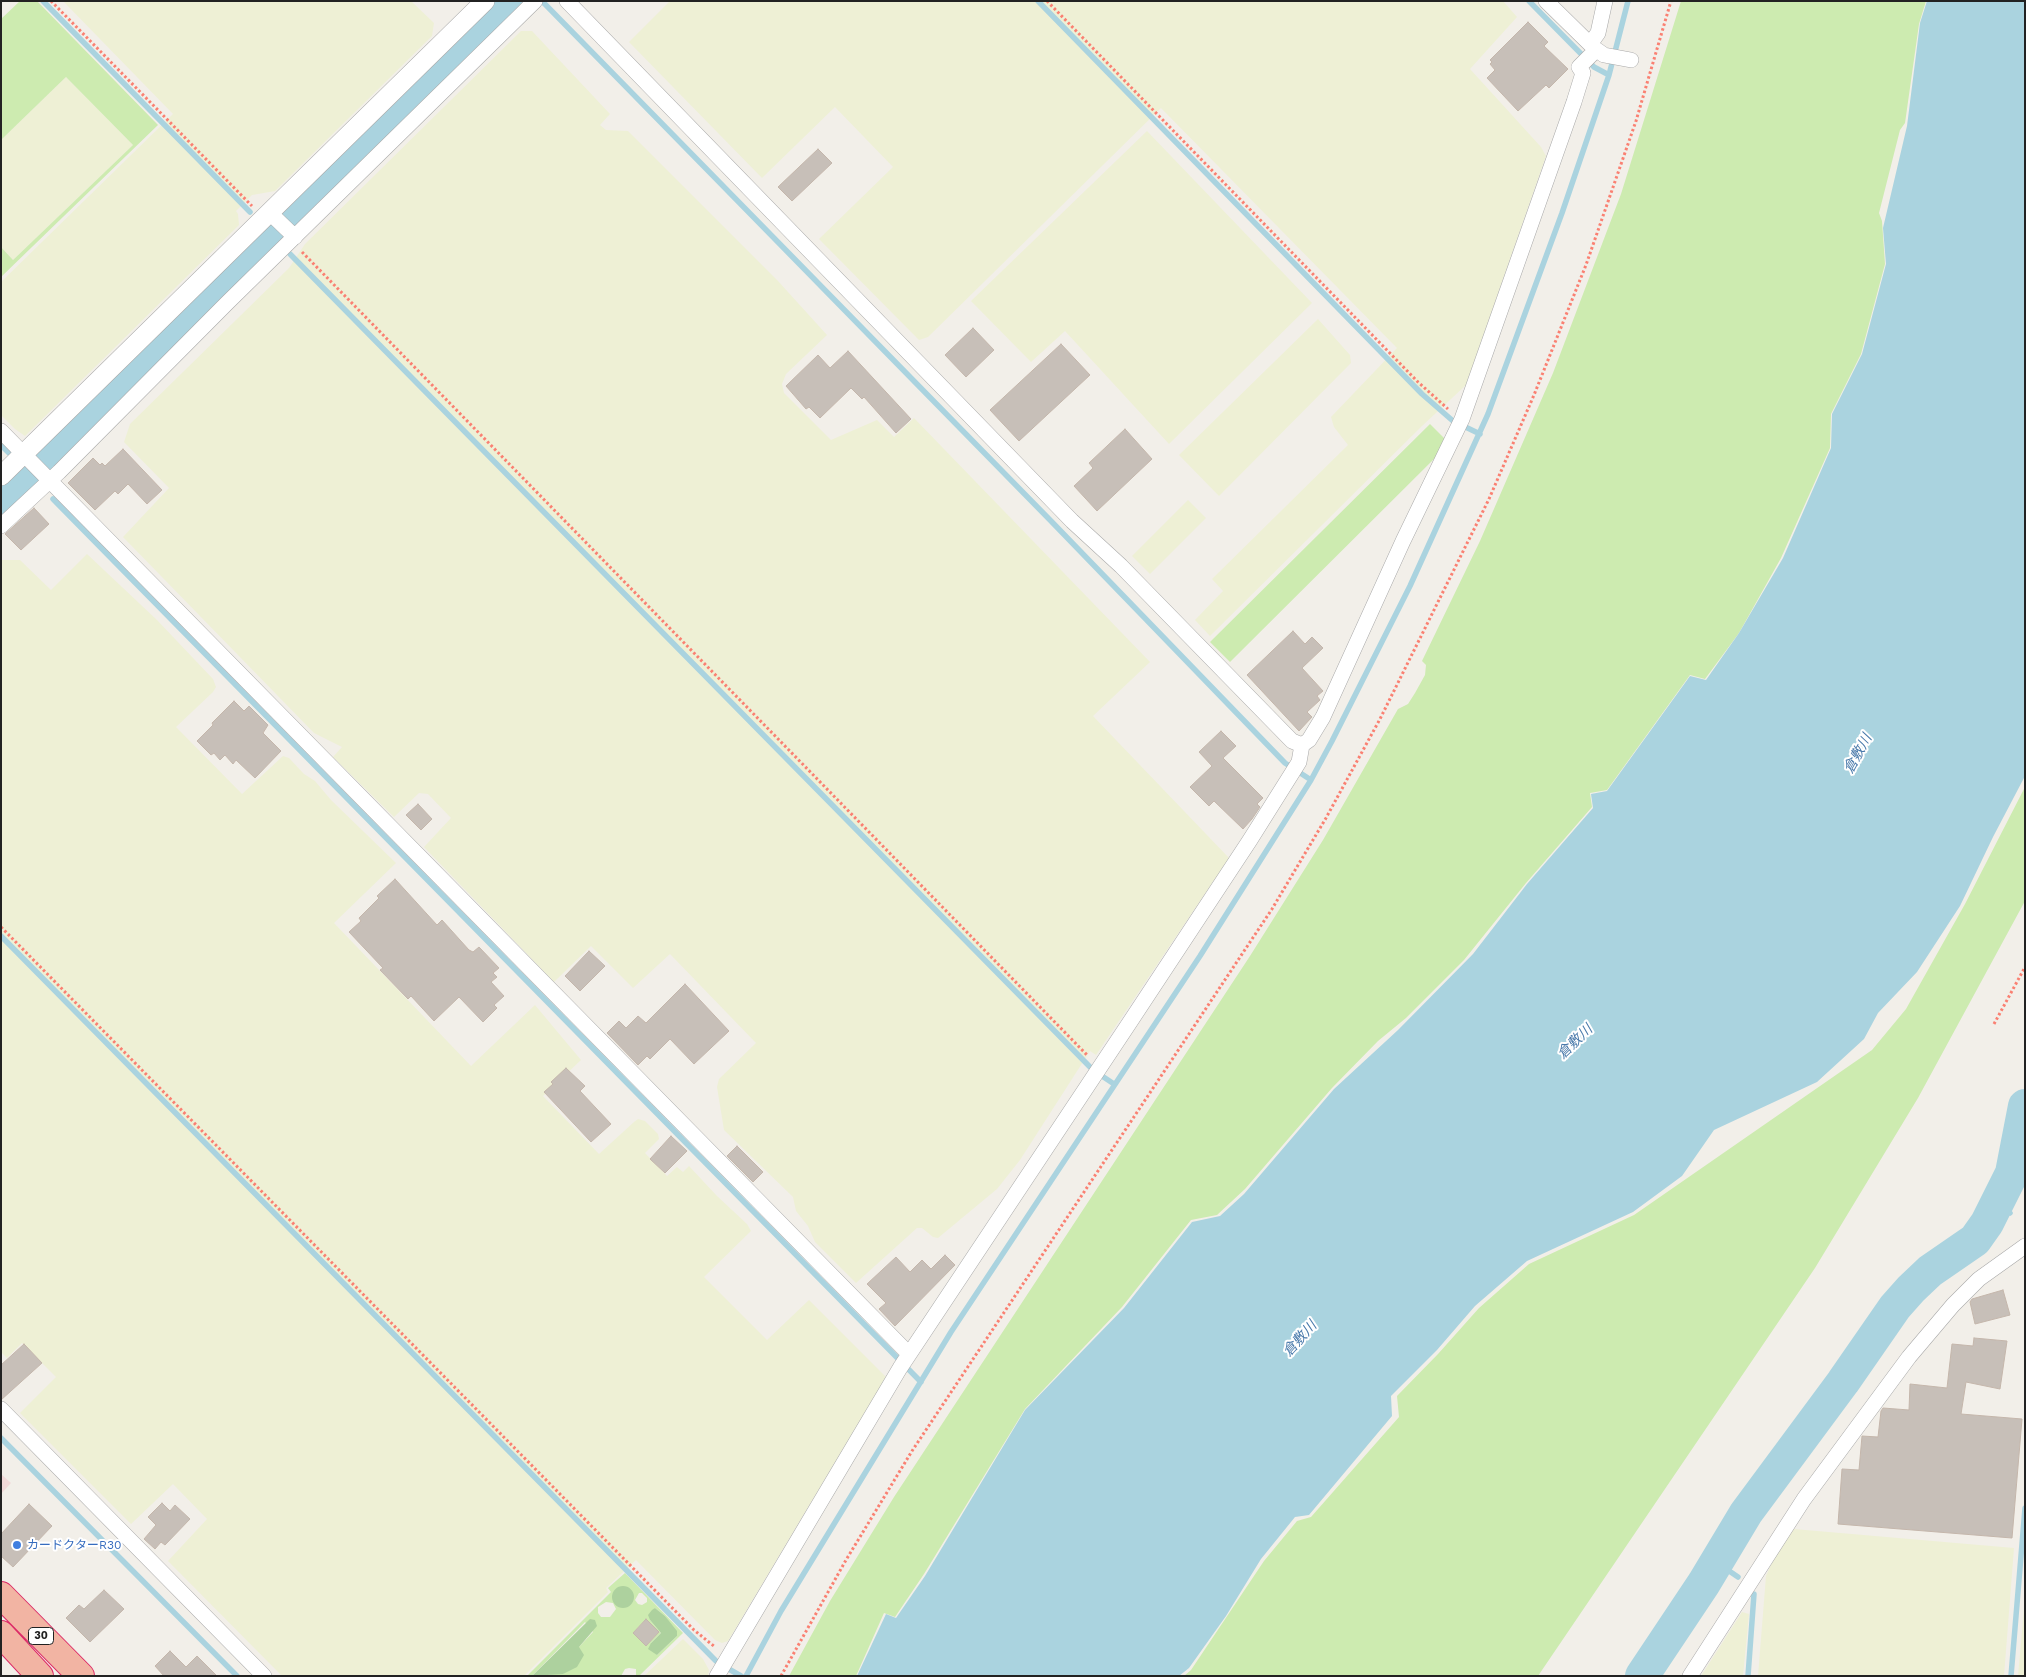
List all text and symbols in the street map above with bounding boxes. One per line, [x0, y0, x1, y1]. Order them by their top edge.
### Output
water label: 倉敷川 [1840, 732, 1876, 776]
water label: 倉敷川 [1554, 1021, 1596, 1063]
water label: 倉敷川 [1280, 1318, 1320, 1360]
place label: カードクターR30 [27, 1538, 121, 1552]
marker: カードクターR30 [11, 1539, 23, 1551]
road number: 30 [28, 1628, 54, 1644]

